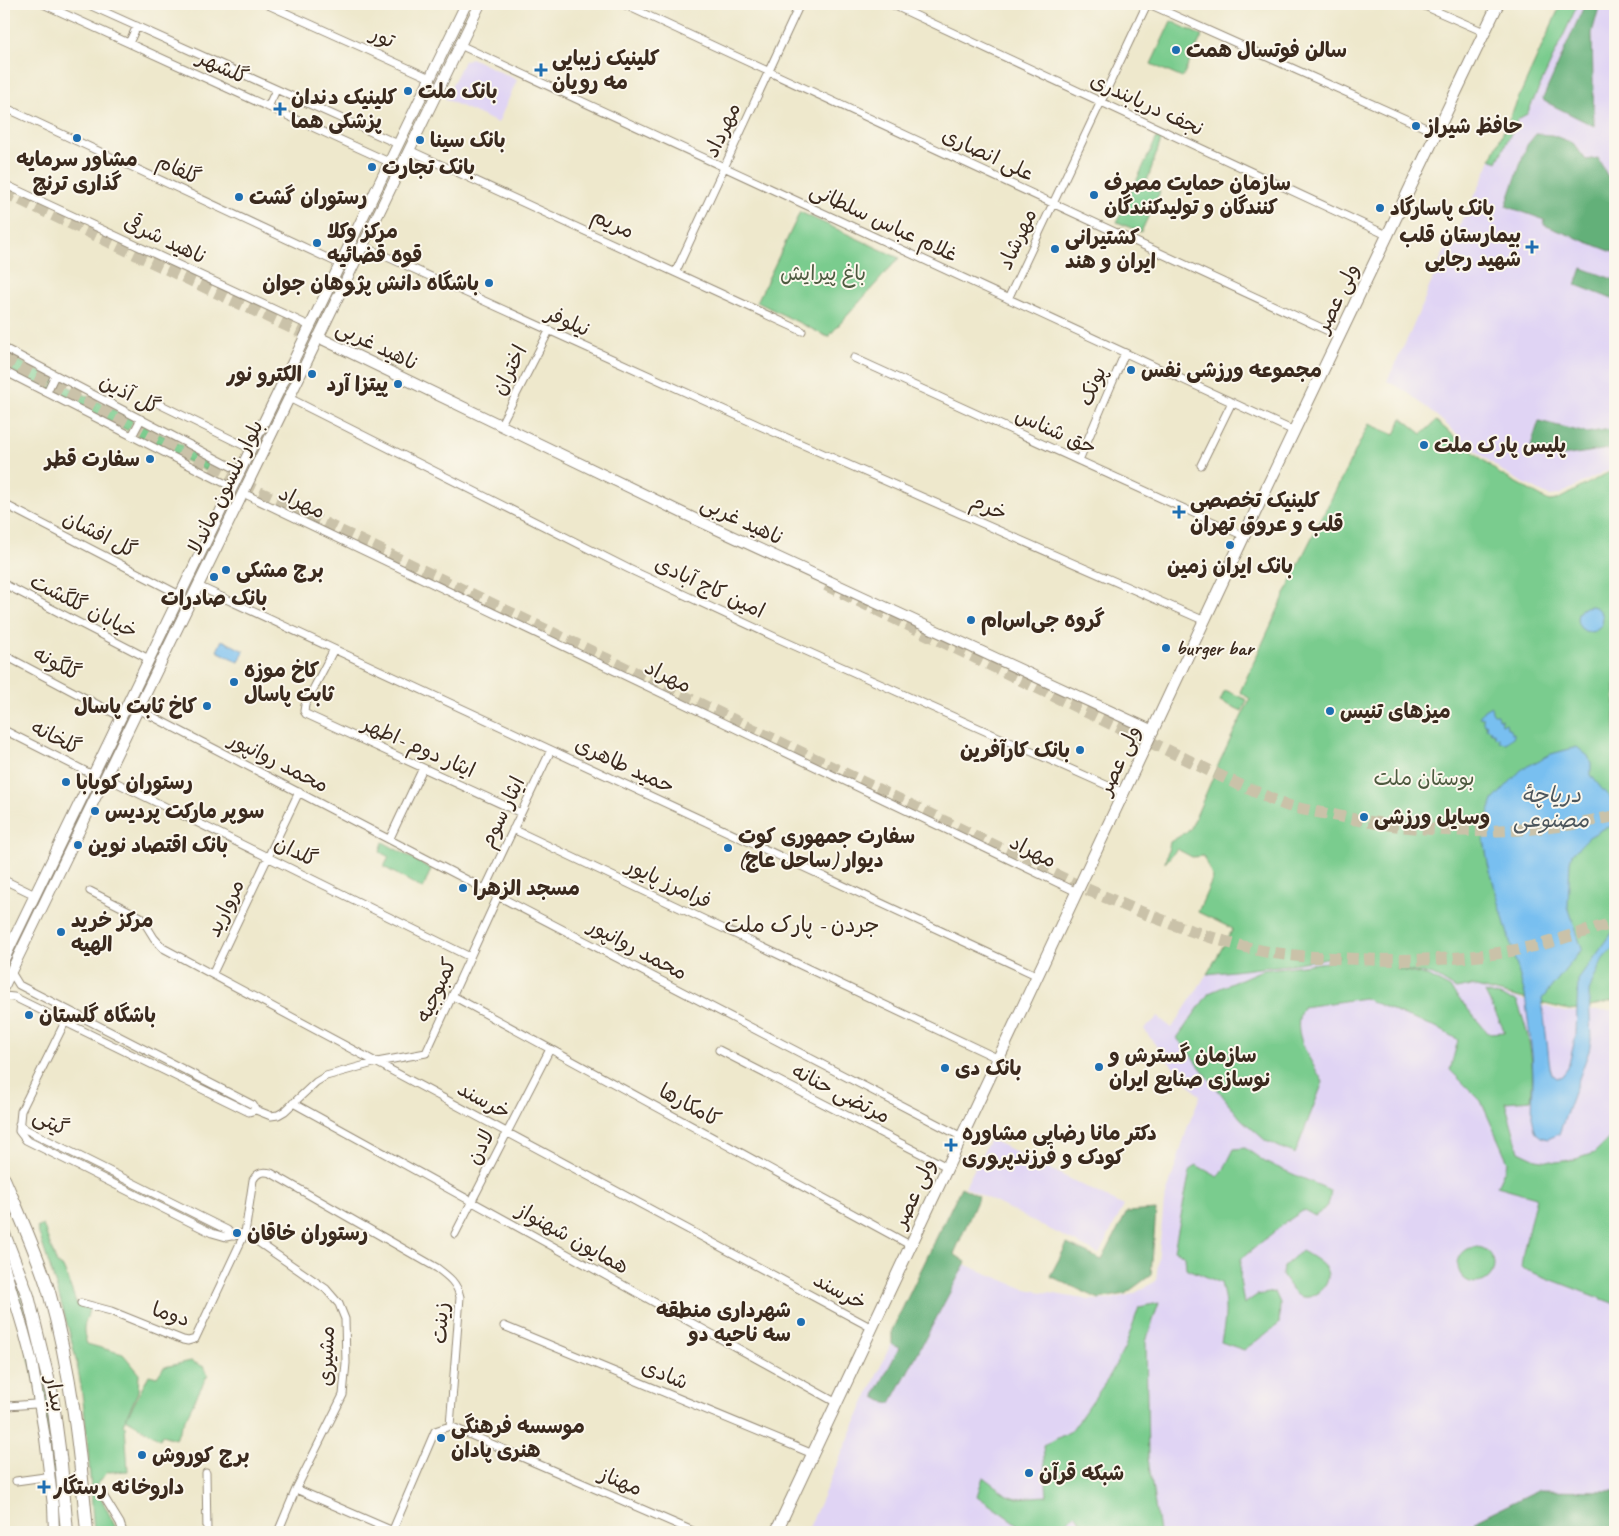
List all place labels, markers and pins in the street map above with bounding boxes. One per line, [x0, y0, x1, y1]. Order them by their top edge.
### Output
place label: سالن فوتسال همت [1186, 37, 1347, 63]
marker: سالن فوتسال همت [1170, 44, 1182, 56]
place label: کلینیک زیبایی مه رویان [552, 45, 660, 95]
marker: کلینیک زیبایی مه رویان [534, 63, 548, 77]
place label: بانک ملت [418, 78, 498, 104]
place label: کلینیک دندان پزشکی هما [291, 84, 398, 134]
marker: بانک ملت [402, 85, 414, 97]
marker: کلینیک دندان پزشکی هما [273, 102, 287, 116]
place label: حافظ شیراز [1424, 113, 1523, 139]
marker: حافظ شیراز [1410, 120, 1422, 132]
place label: بانک سینا [430, 127, 506, 153]
marker: مشاور سرمایه گذاری ترنج [71, 132, 83, 144]
marker: بانک سینا [414, 134, 426, 146]
place label: مشاور سرمایه گذاری ترنج [16, 146, 138, 196]
place label: بانک تجارت [382, 154, 475, 180]
marker: بانک تجارت [366, 161, 378, 173]
place label: سازمان حمایت مصرف کنندگان و تولیدکنندگان [1104, 170, 1291, 220]
place label: رستوران گشت [249, 184, 367, 211]
marker: سازمان حمایت مصرف کنندگان و تولیدکنندگان [1088, 189, 1100, 201]
marker: رستوران گشت [233, 191, 245, 203]
place label: بانک پاسارگاد [1390, 195, 1494, 221]
marker: بانک پاسارگاد [1374, 202, 1386, 214]
place label: مرکز وکلا قوه قضائیه [327, 218, 422, 268]
place label: بیمارستان قلب شهید رجایی [1399, 222, 1521, 272]
place label: کشتیرانی ایران و هند [1065, 224, 1156, 274]
marker: مرکز وکلا قوه قضائیه [311, 237, 323, 249]
marker: بیمارستان قلب شهید رجایی [1525, 240, 1539, 254]
marker: کشتیرانی ایران و هند [1049, 243, 1061, 255]
place label: باشگاه دانش پژوهان جوان [262, 270, 479, 297]
marker: باشگاه دانش پژوهان جوان [483, 277, 495, 289]
place label: مجموعه ورزشی نفس [1141, 357, 1322, 383]
place label: الكترو نور [225, 361, 302, 388]
marker: مجموعه ورزشی نفس [1125, 364, 1137, 376]
marker: الكترو نور [306, 368, 318, 380]
place label: پیتزا آرد [327, 371, 388, 397]
marker: پیتزا آرد [392, 378, 404, 390]
place label: پلیس پارک ملت [1434, 432, 1566, 458]
marker: پلیس پارک ملت [1418, 439, 1430, 451]
place label: سفارت قطر [43, 446, 140, 472]
marker: سفارت قطر [144, 453, 156, 465]
place label: کلینیک تخصصی قلب و عروق تهران [1190, 487, 1344, 537]
marker: کلینیک تخصصی قلب و عروق تهران [1172, 505, 1186, 519]
marker: بانک ایران زمین [1224, 539, 1236, 551]
place label: بانک ایران زمین [1167, 553, 1293, 579]
place label: برج مشکی [236, 557, 324, 583]
marker: برج مشکی [220, 564, 232, 576]
marker: بانک صادرات [208, 571, 220, 583]
place label: بانک صادرات [161, 585, 267, 611]
place label: گروه جی‌اس‌ام [981, 607, 1105, 636]
marker: گروه جی‌اس‌ام [965, 614, 977, 626]
place label: burger bar [1176, 635, 1256, 661]
marker: burger bar [1160, 642, 1172, 654]
place label: کاخ موزه ثابت پاسال [244, 657, 336, 707]
marker: کاخ موزه ثابت پاسال [228, 676, 240, 688]
place label: کاخ ثابت پاسال [74, 693, 198, 719]
place label: میزهای تنیس [1340, 698, 1451, 724]
marker: کاخ ثابت پاسال [201, 700, 213, 712]
marker: میزهای تنیس [1324, 705, 1336, 717]
place label: بانک کارآفرین [960, 737, 1070, 763]
marker: بانک کارآفرین [1074, 744, 1086, 756]
place label: رستوران کوبابا [76, 769, 193, 796]
marker: رستوران کوبابا [60, 776, 72, 788]
place label: سوپر مارکت پردیس [105, 798, 264, 824]
place label: وسایل ورزشی [1374, 804, 1490, 830]
marker: سوپر مارکت پردیس [89, 805, 101, 817]
marker: وسایل ورزشی [1358, 811, 1370, 823]
place label: سفارت جمهوری کوت دیوار (ساحل عاج) [738, 823, 915, 874]
place label: بانک اقتصاد نوین [88, 832, 228, 858]
marker: بانک اقتصاد نوین [72, 839, 84, 851]
marker: سفارت جمهوری کوت دیوار (ساحل عاج) [722, 842, 734, 854]
place label: مسجد الزهرا [473, 875, 580, 901]
marker: مسجد الزهرا [457, 882, 469, 894]
place label: مرکز خرید الهیه [71, 907, 153, 957]
marker: مرکز خرید الهیه [55, 926, 67, 938]
place label: باشگاه گلستان [39, 1002, 156, 1028]
marker: باشگاه گلستان [23, 1009, 35, 1021]
place label: سازمان گسترش و نوسازی صنایع ایران [1107, 1042, 1272, 1094]
place label: بانک دی [955, 1055, 1022, 1081]
marker: سازمان گسترش و نوسازی صنایع ایران [1093, 1061, 1105, 1073]
marker: بانک دی [939, 1062, 951, 1074]
place label: دکتر مانا رضایی مشاوره کودک و فرزندپروری [962, 1120, 1157, 1171]
marker: دکتر مانا رضایی مشاوره کودک و فرزندپروری [944, 1138, 958, 1152]
place label: رستوران خاقان [247, 1220, 368, 1247]
marker: رستوران خاقان [231, 1227, 243, 1239]
place label: شهرداری منطقه سه ناحیه دو [656, 1297, 791, 1347]
marker: شهرداری منطقه سه ناحیه دو [795, 1316, 807, 1328]
place label: موسسه فرهنگی هنری پادان [451, 1413, 585, 1463]
marker: موسسه فرهنگی هنری پادان [435, 1432, 447, 1444]
place label: برج کوروش [152, 1442, 249, 1468]
marker: برج کوروش [136, 1449, 148, 1461]
place label: شبکه قرآن [1039, 1460, 1124, 1486]
marker: شبکه قرآن [1023, 1467, 1035, 1479]
place label: داروخانه رستگار [52, 1474, 184, 1501]
marker: داروخانه رستگار [38, 1481, 50, 1493]

